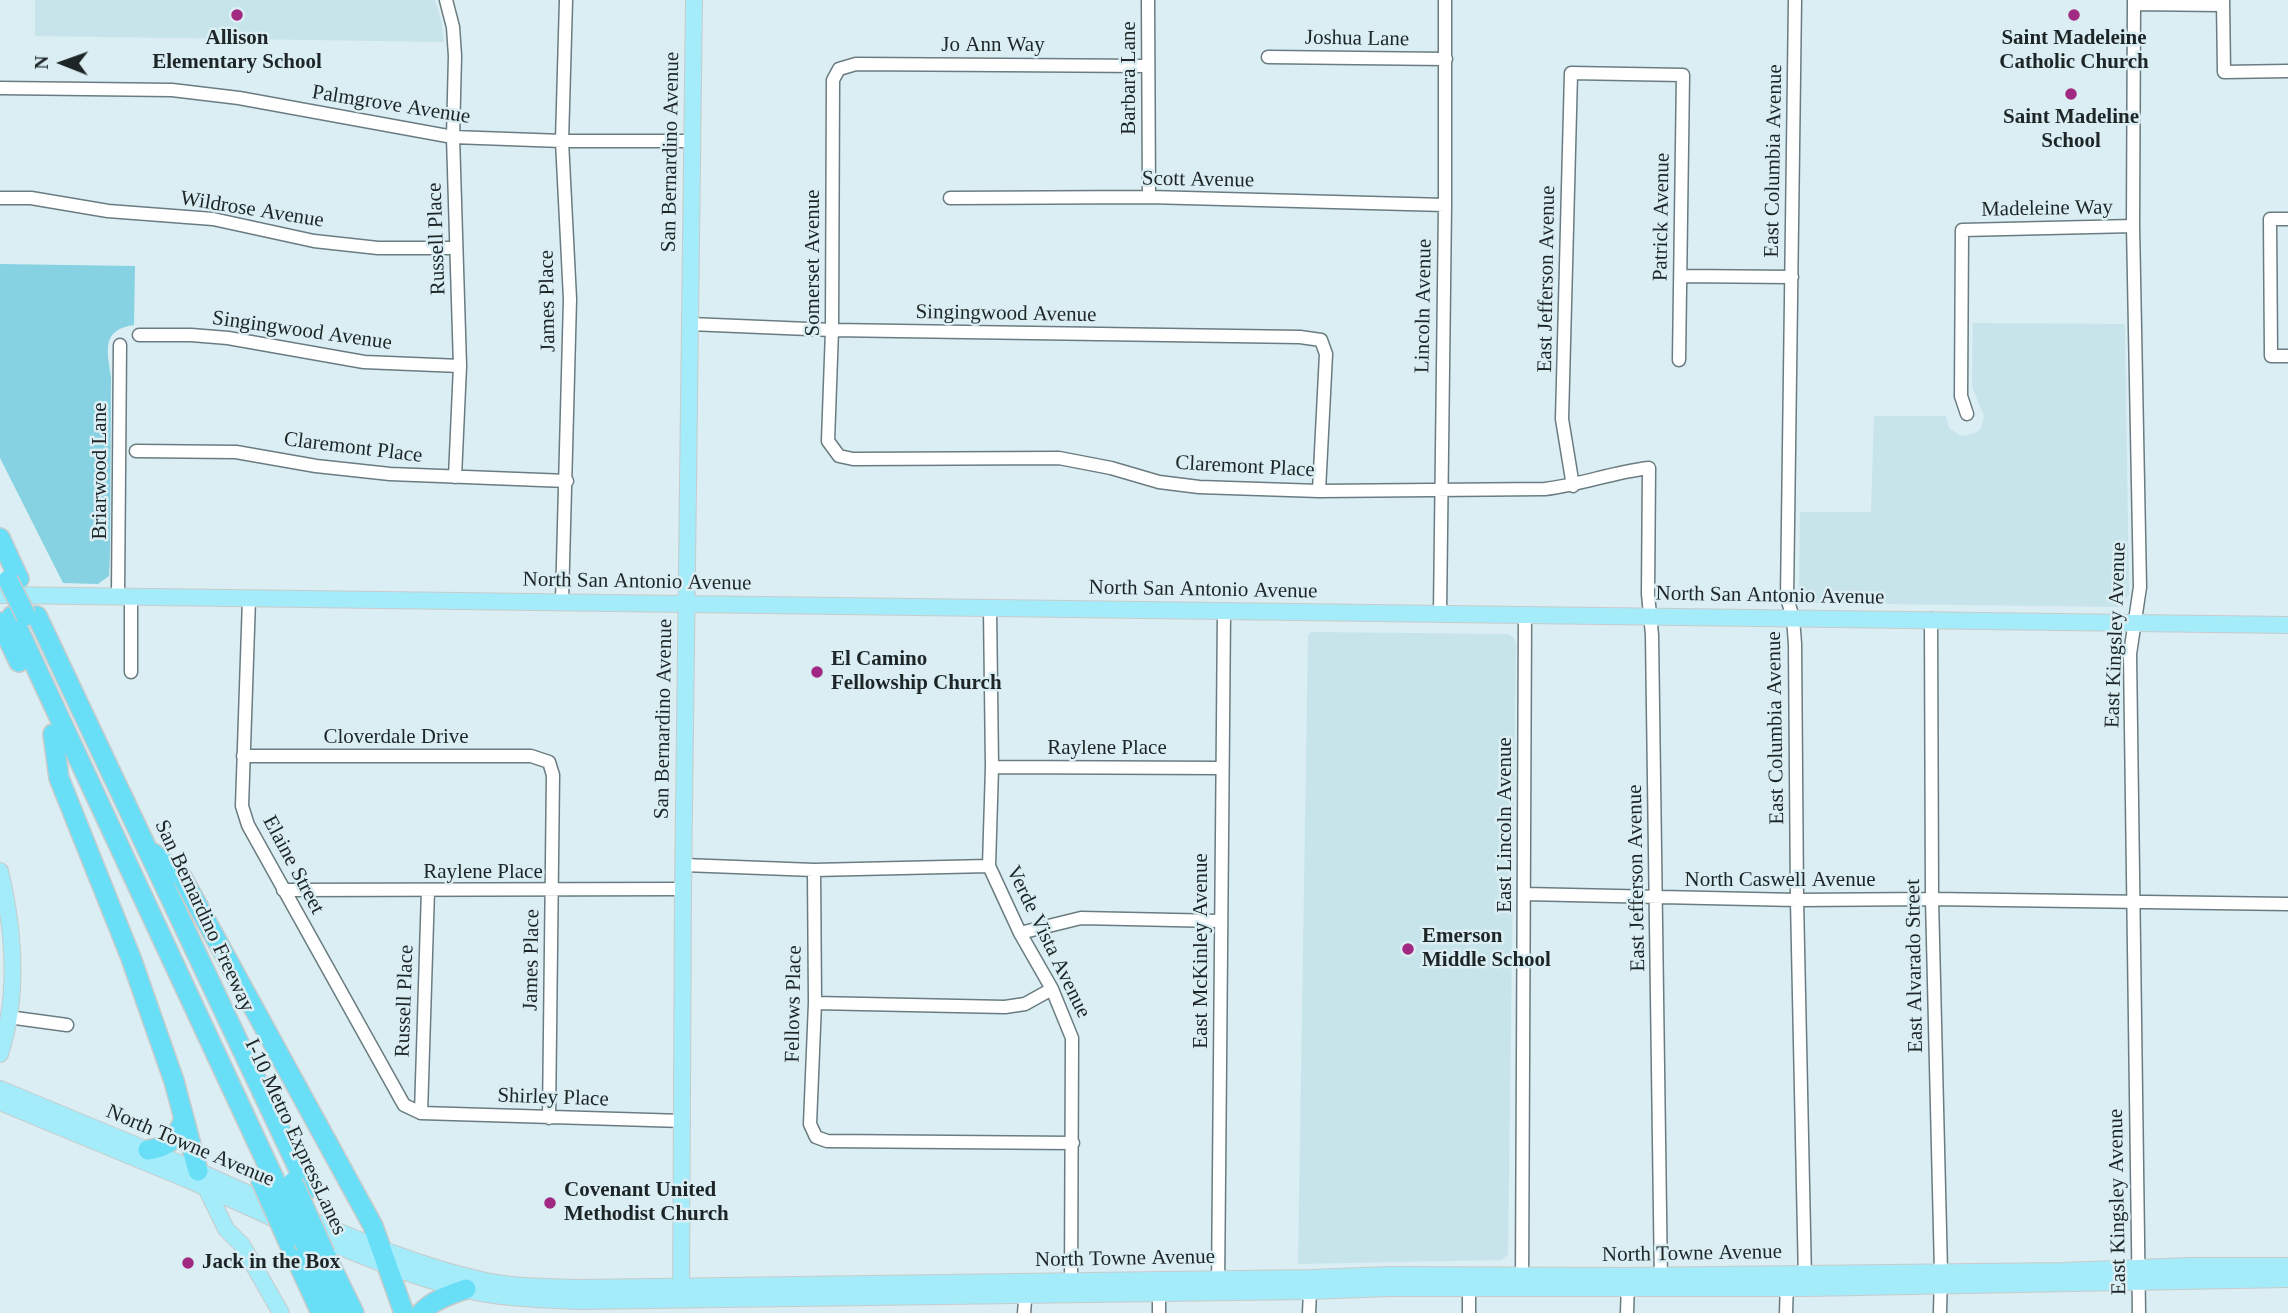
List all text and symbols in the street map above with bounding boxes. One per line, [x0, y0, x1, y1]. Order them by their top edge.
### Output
marker: Allison Elementary School [229, 7, 245, 23]
marker: Saint Madeleine Catholic Church [2066, 7, 2082, 23]
street label: Barbara Lane [1116, 21, 1142, 135]
street label: Joshua Lane [1305, 25, 1409, 53]
place label: Allison Elementary School [152, 26, 322, 76]
place label: Saint Madeleine Catholic Church [1999, 26, 2149, 76]
north arrow [28, 28, 98, 98]
street label: Jo Ann Way [941, 32, 1045, 58]
street label: San Bernardino Avenue [657, 52, 685, 252]
text: N [31, 56, 52, 70]
street label: East Columbia Avenue [1760, 64, 1788, 258]
street label: Palmgrove Avenue [310, 80, 472, 130]
marker: Saint Madeline School [2063, 86, 2079, 102]
place label: Saint Madeline School [2003, 105, 2139, 155]
street label: Patrick Avenue [1648, 153, 1676, 281]
street label: Scott Avenue [1142, 166, 1254, 194]
street label: Russell Place [422, 182, 452, 296]
street label: East Jefferson Avenue [1533, 185, 1561, 373]
street label: Wildrose Avenue [178, 186, 326, 234]
street label: Somerset Avenue [800, 189, 826, 337]
street label: Madeleine Way [1981, 195, 2113, 223]
street label: Lincoln Avenue [1410, 239, 1438, 373]
street label: James Place [535, 250, 561, 352]
street label: Singingwood Avenue [915, 300, 1097, 328]
street label: Singingwood Avenue [211, 306, 393, 356]
street label: Briarwood Lane [87, 402, 113, 540]
street label: Claremont Place [282, 427, 424, 469]
street label: Claremont Place [1175, 451, 1315, 483]
street label: East Kingsley Avenue [2100, 542, 2132, 728]
street label: North San Antonio Avenue [522, 567, 752, 597]
street label: North San Antonio Avenue [1088, 575, 1318, 605]
street label: North San Antonio Avenue [1655, 581, 1885, 611]
street label: San Bernardino Avenue [650, 619, 678, 819]
street label: East Columbia Avenue [1762, 631, 1790, 825]
place label: El Camino Fellowship Church [831, 647, 1002, 697]
marker: El Camino Fellowship Church [809, 664, 825, 680]
street label: Cloverdale Drive [323, 724, 469, 750]
street label: Raylene Place [1047, 735, 1167, 761]
street label: East Lincoln Avenue [1492, 737, 1518, 913]
street label: East Jefferson Avenue [1623, 784, 1651, 972]
street label: Elaine Street [257, 811, 329, 919]
street label: San Bernardino Freeway [148, 816, 260, 1016]
street label: East McKinley Avenue [1188, 853, 1214, 1049]
street label: Raylene Place [423, 859, 543, 885]
street label: Verde Vista Avenue [1000, 862, 1096, 1022]
street label: North Caswell Avenue [1685, 867, 1875, 893]
street label: East Alvarado Street [1901, 879, 1929, 1053]
street label: James Place [519, 909, 545, 1011]
place label: Emerson Middle School [1422, 924, 1551, 974]
marker: Emerson Middle School [1400, 941, 1416, 957]
street label: Russell Place [390, 944, 420, 1058]
street label: Fellows Place [780, 945, 808, 1063]
street label: I-10 Metro ExpressLanes [238, 1035, 352, 1239]
street label: Shirley Place [497, 1083, 609, 1113]
street label: North Towne Avenue [102, 1099, 278, 1193]
street label: East Kingsley Avenue [2104, 1109, 2132, 1295]
place label: Covenant United Methodist Church [564, 1178, 729, 1228]
marker: Covenant United Methodist Church [542, 1195, 558, 1211]
street label: North Towne Avenue [1602, 1240, 1782, 1268]
street label: North Towne Avenue [1035, 1245, 1215, 1273]
place label: Jack in the Box [202, 1250, 340, 1276]
marker: Jack in the Box [180, 1255, 196, 1271]

